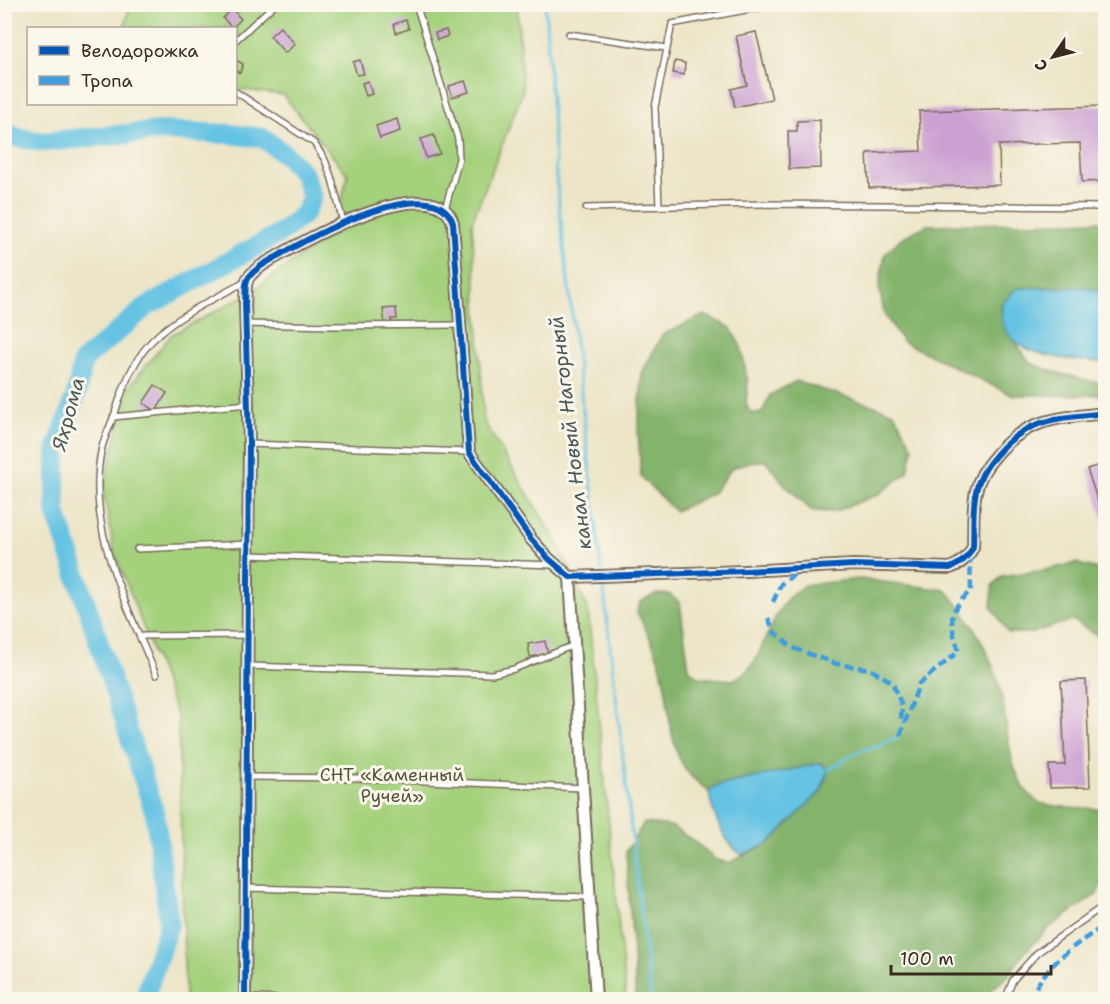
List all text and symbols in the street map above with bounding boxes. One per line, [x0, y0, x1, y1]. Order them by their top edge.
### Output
legend [27, 27, 237, 105]
north arrow [1023, 27, 1083, 87]
text: Велодорожка [81, 39, 199, 63]
text: С [1030, 55, 1053, 75]
text: Тропа [81, 69, 133, 93]
water label: канал Новый Нагорный [543, 315, 597, 551]
water label: Яхрома [45, 374, 90, 455]
park label: СНТ «Каменный Ручей» [320, 763, 464, 808]
scale bar [891, 938, 1052, 976]
text: 100 m [900, 947, 954, 971]

